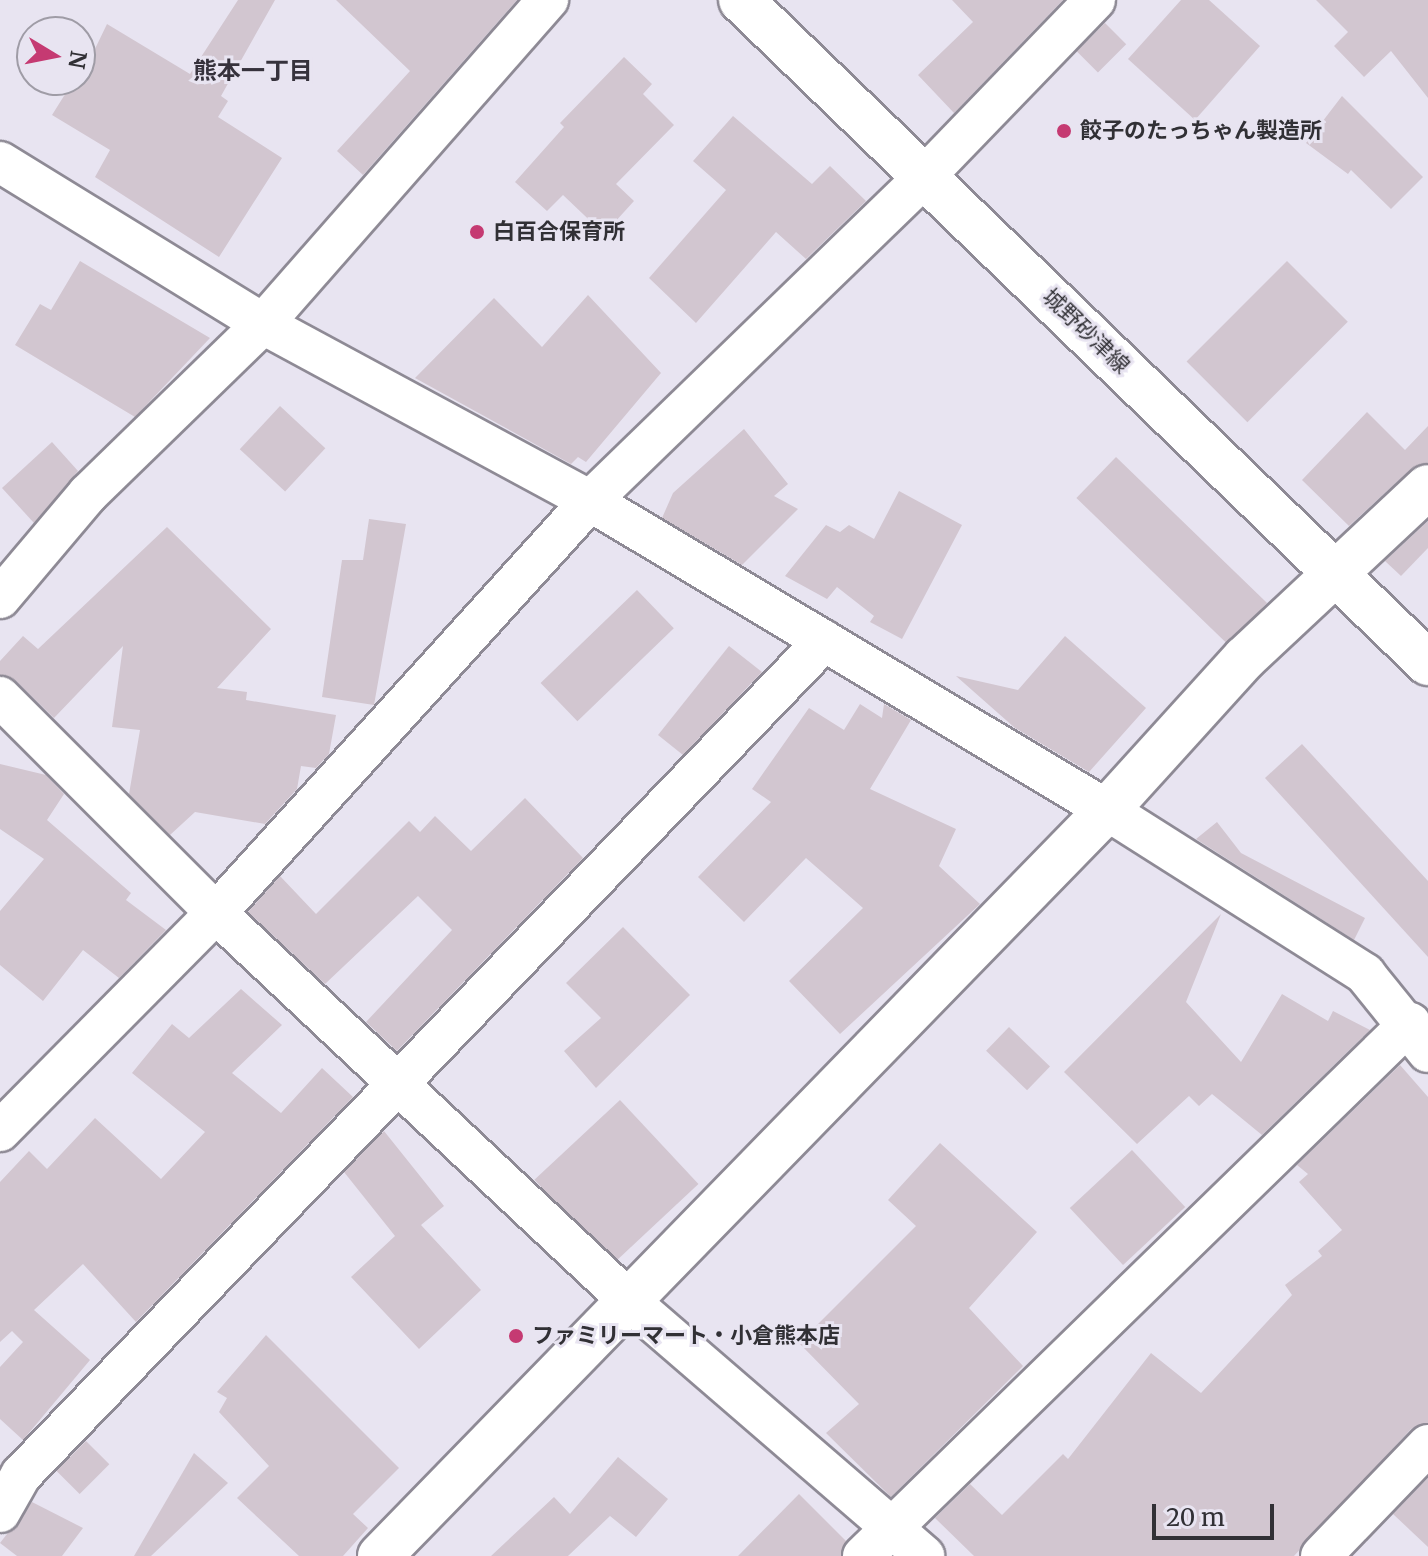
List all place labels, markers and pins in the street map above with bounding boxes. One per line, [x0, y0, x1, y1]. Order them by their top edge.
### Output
place label: 餃子のたっちゃん製造所 [1080, 118, 1322, 144]
marker: 餃子のたっちゃん製造所 [1055, 122, 1073, 140]
place label: 白百合保育所 [493, 219, 625, 245]
marker: 白百合保育所 [468, 223, 486, 241]
place label: ファミリーマート・小倉熊本店 [532, 1323, 840, 1349]
marker: ファミリーマート・小倉熊本店 [507, 1327, 525, 1345]

